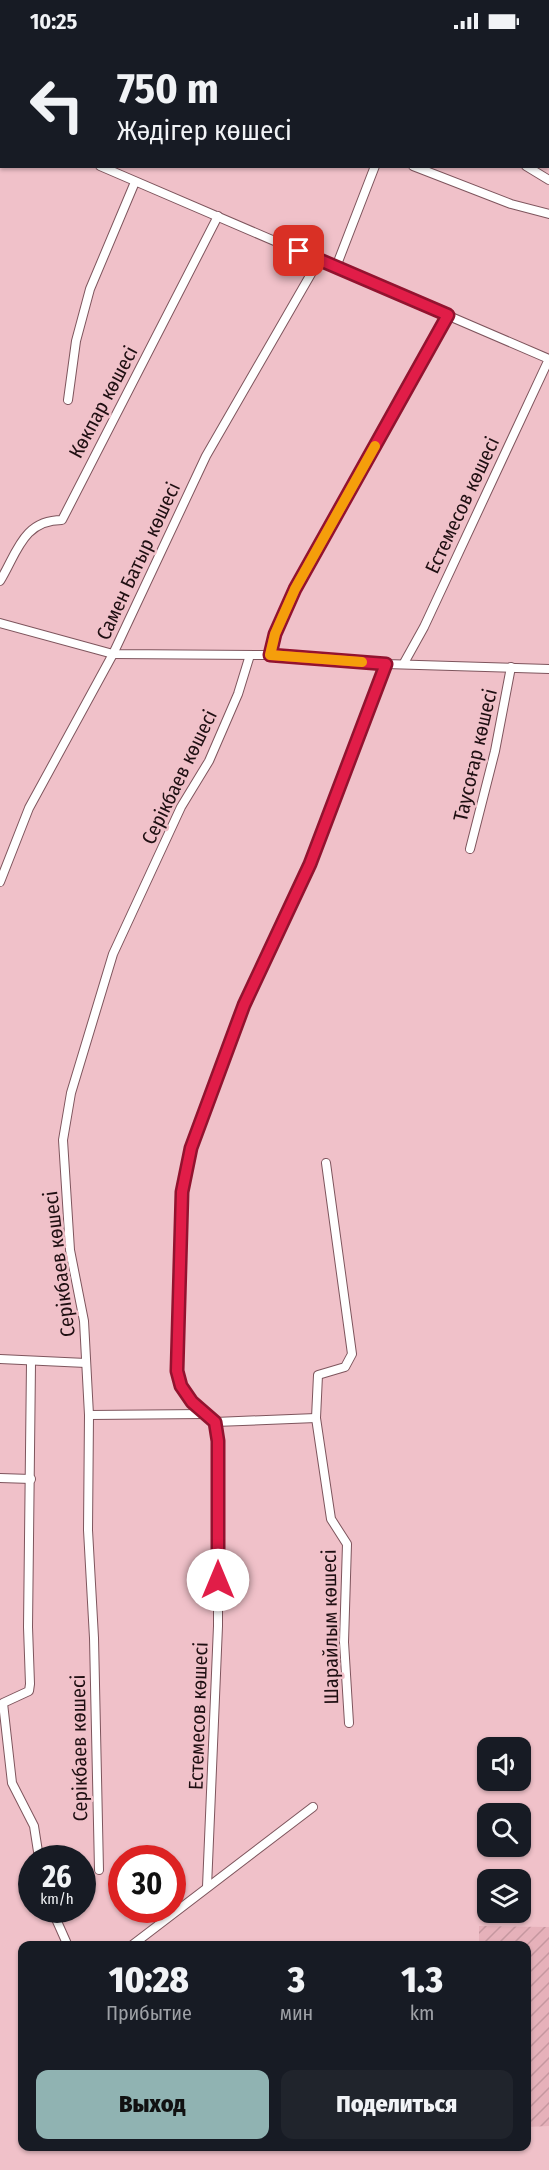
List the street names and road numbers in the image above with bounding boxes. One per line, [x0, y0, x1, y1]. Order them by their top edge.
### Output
street label: Көкпар көшесі [63, 342, 143, 462]
street label: Естемесов көшесі [420, 433, 504, 577]
street label: Самен Батыр көшесі [91, 478, 185, 644]
street label: Тауcоғар көшесі [448, 686, 502, 824]
street label: Серікбаев көшесі [136, 706, 222, 848]
street label: Серікбаев көшесі [38, 1190, 80, 1338]
street label: Шарайлым көшесі [317, 1549, 343, 1705]
street label: Естемесов көшесі [183, 1642, 213, 1790]
street label: Серікбаев көшесі [66, 1674, 92, 1822]

